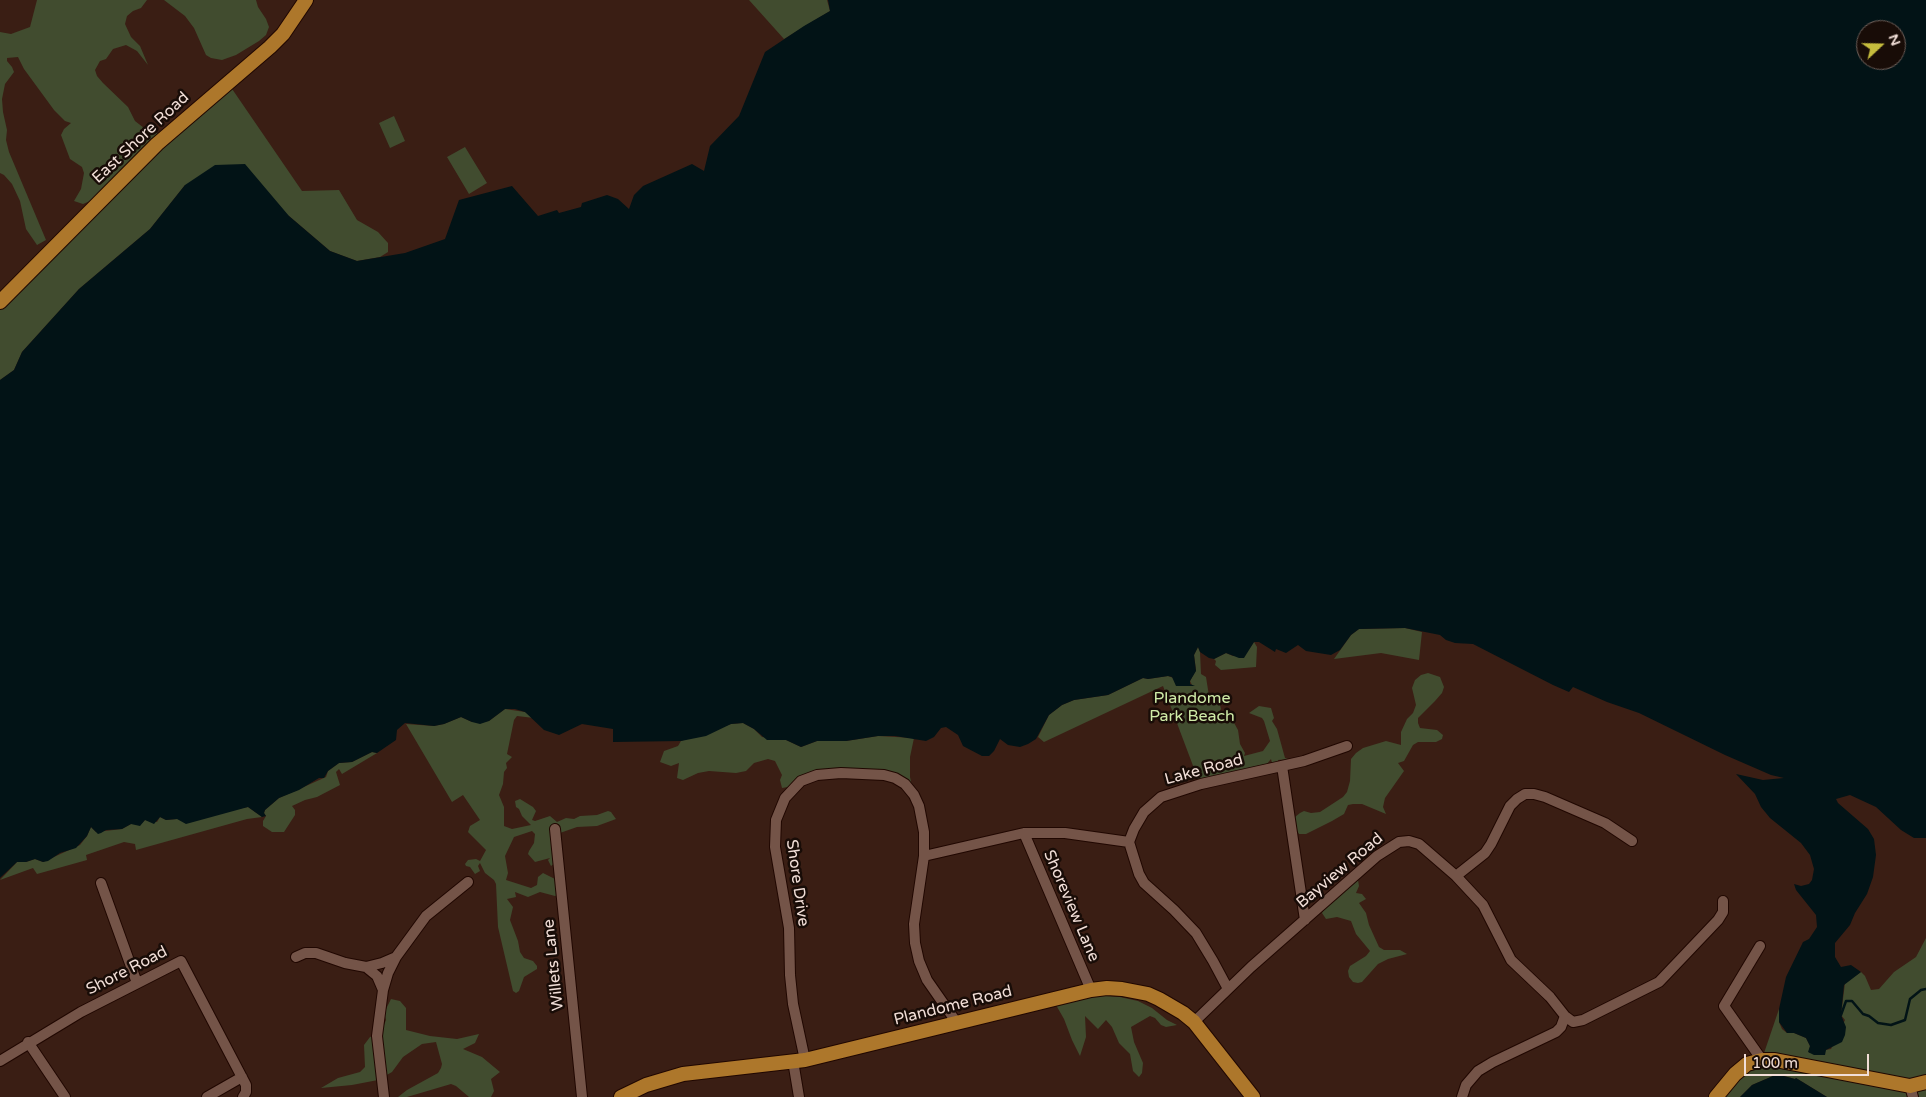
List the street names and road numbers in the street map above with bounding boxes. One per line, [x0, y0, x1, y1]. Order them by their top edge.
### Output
street label: East Shore Road [89, 88, 193, 188]
street label: Lake Road [1163, 750, 1245, 790]
street label: Bayview Road [1293, 829, 1387, 913]
street label: Shore Drive [781, 838, 813, 928]
street label: Shoreview Lane [1039, 847, 1103, 965]
street label: Willets Lane [540, 918, 568, 1012]
street label: Shore Road [83, 942, 171, 1000]
street label: Plandome Road [892, 982, 1014, 1030]

